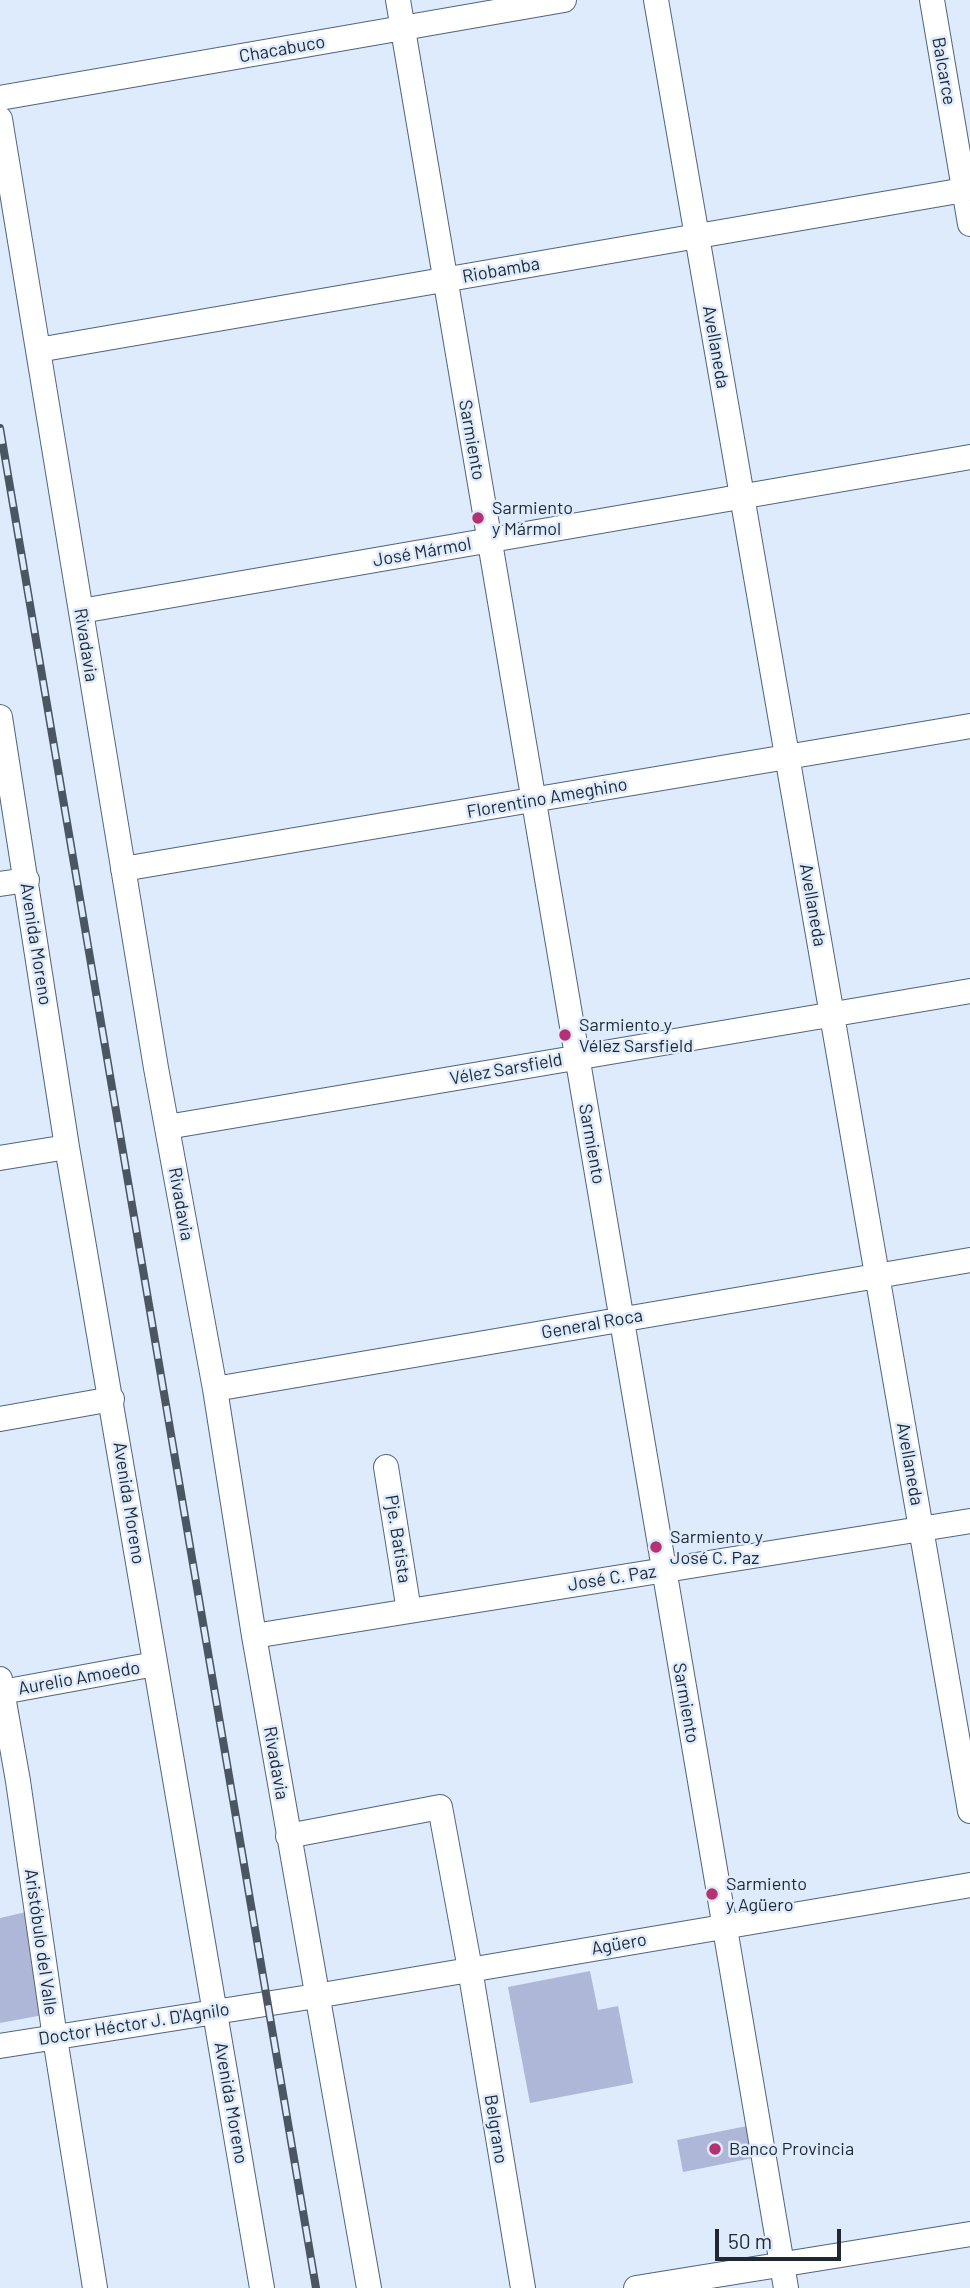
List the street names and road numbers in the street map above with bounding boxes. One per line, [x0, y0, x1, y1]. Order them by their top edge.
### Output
street label: Chacabuco [237, 31, 327, 67]
street label: Balcarce [927, 35, 961, 107]
street label: Riobamba [461, 253, 541, 287]
street label: Avellaneda [698, 304, 734, 390]
street label: Sarmiento [454, 398, 490, 482]
street label: José Mármol [371, 533, 473, 571]
street label: Rivadavia [70, 607, 102, 683]
street label: Florentino Ameghino [465, 773, 629, 823]
street label: Avellaneda [795, 862, 831, 948]
street label: Avenida Moreno [16, 881, 56, 1007]
street label: Vélez Sarsfield [448, 1048, 564, 1090]
street label: Sarmiento [574, 1102, 610, 1186]
street label: Rivadavia [164, 1165, 198, 1243]
street label: General Roca [540, 1304, 644, 1344]
street label: Avellaneda [892, 1421, 928, 1507]
street label: Avenida Moreno [109, 1440, 149, 1566]
street label: Pje. Batista [380, 1493, 416, 1585]
street label: José C. Paz [566, 1560, 658, 1596]
street label: Aurelio Amoedo [16, 1657, 142, 1699]
street label: Sarmiento [668, 1661, 704, 1745]
street label: Rivadavia [259, 1724, 293, 1802]
street label: Aristóbulo del Valle [20, 1867, 62, 2017]
street label: Agüero [590, 1929, 648, 1959]
street label: Doctor Héctor J. D'Agnilo [37, 1998, 231, 2050]
street label: Avenida Moreno [210, 2040, 252, 2166]
street label: Belgrano [480, 2093, 512, 2165]

